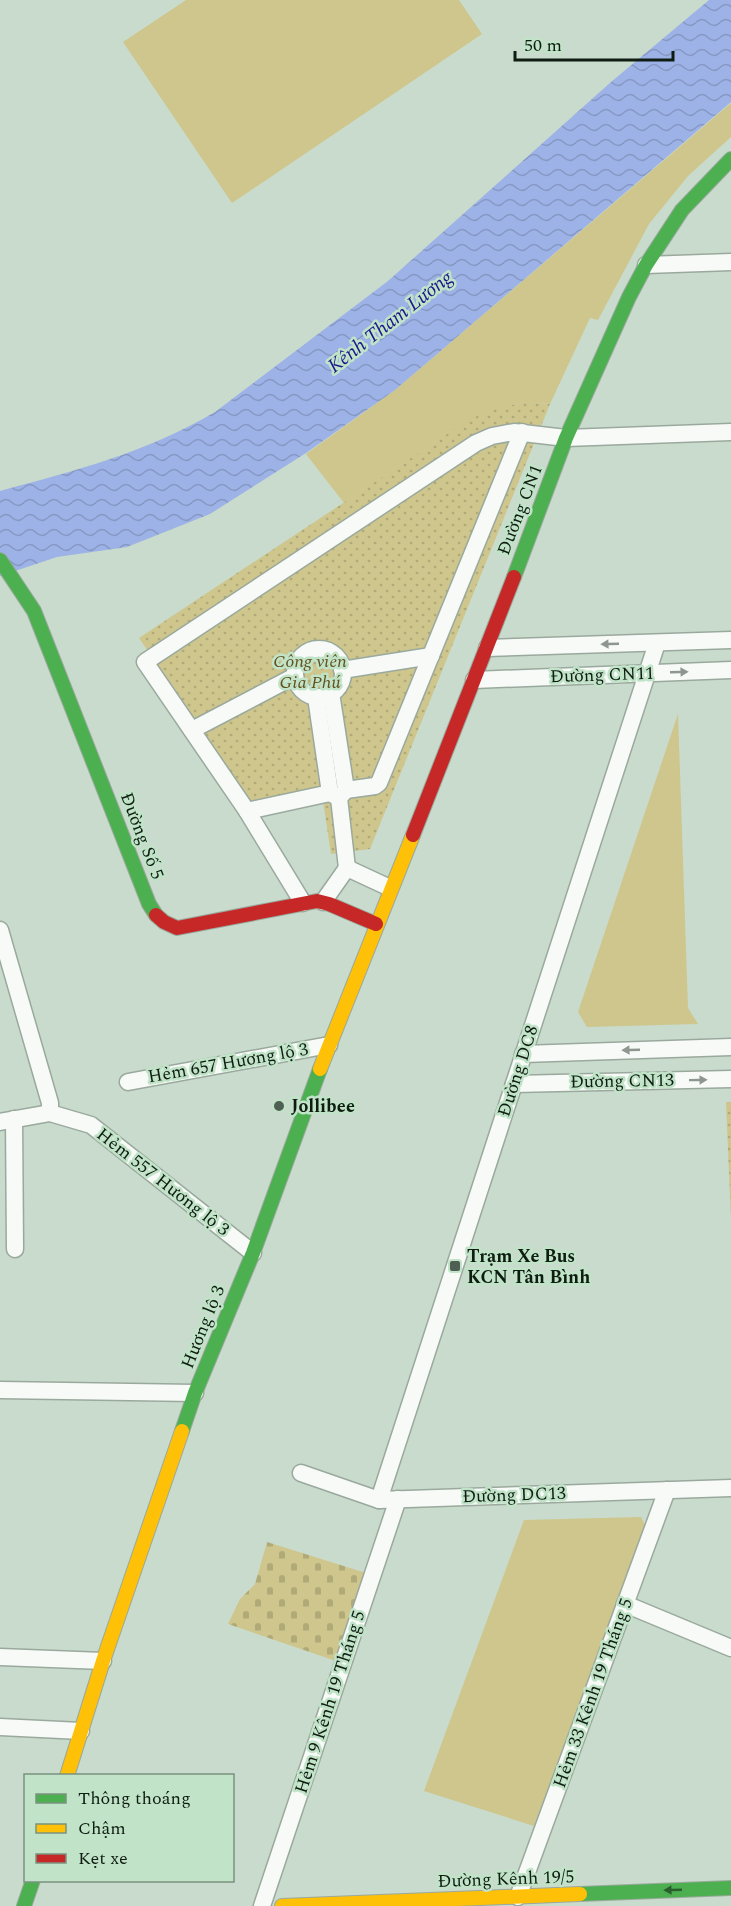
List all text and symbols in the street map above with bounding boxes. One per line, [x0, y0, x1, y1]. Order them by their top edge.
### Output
scale bar [515, 24, 672, 62]
text: 50 m [524, 32, 562, 59]
water label: Kênh Tham Lương [321, 263, 460, 381]
street label: Đường CN1 [490, 461, 550, 559]
one-way arrow [600, 640, 619, 649]
park label: Công viên Gia Phú [273, 648, 347, 696]
street label: Đường CN11 [550, 660, 654, 690]
one-way arrow [670, 668, 689, 677]
street label: Đường Số 5 [113, 788, 171, 884]
street label: Đường DC8 [491, 1022, 545, 1120]
street label: Hẻm 657 Hương lộ 3 [146, 1036, 310, 1090]
one-way arrow [621, 1046, 640, 1055]
street label: Đường CN13 [570, 1067, 674, 1095]
one-way arrow [689, 1075, 708, 1084]
place label: Jollibee [291, 1093, 355, 1120]
marker: Jollibee [272, 1099, 286, 1113]
street label: Hẻm 557 Hương lộ 3 [91, 1121, 235, 1243]
place label: Trạm Xe Bus KCN Tân Bình [467, 1243, 590, 1291]
marker: Trạm Xe Bus KCN Tân Bình [448, 1259, 462, 1273]
street label: Hương lộ 3 [174, 1281, 232, 1373]
street label: Đường DC13 [462, 1480, 566, 1510]
street label: Hẻm 33 Kênh 19 Tháng 5 [546, 1594, 640, 1792]
street label: Hẻm 9 Kênh 19 Tháng 5 [288, 1607, 372, 1797]
legend [24, 1774, 234, 1882]
text: Thông thoáng [78, 1785, 191, 1812]
text: Chậm [78, 1815, 126, 1842]
text: Kẹt xe [78, 1845, 128, 1872]
street label: Đường Kênh 19/5 [437, 1863, 575, 1895]
one-way arrow [663, 1886, 682, 1895]

